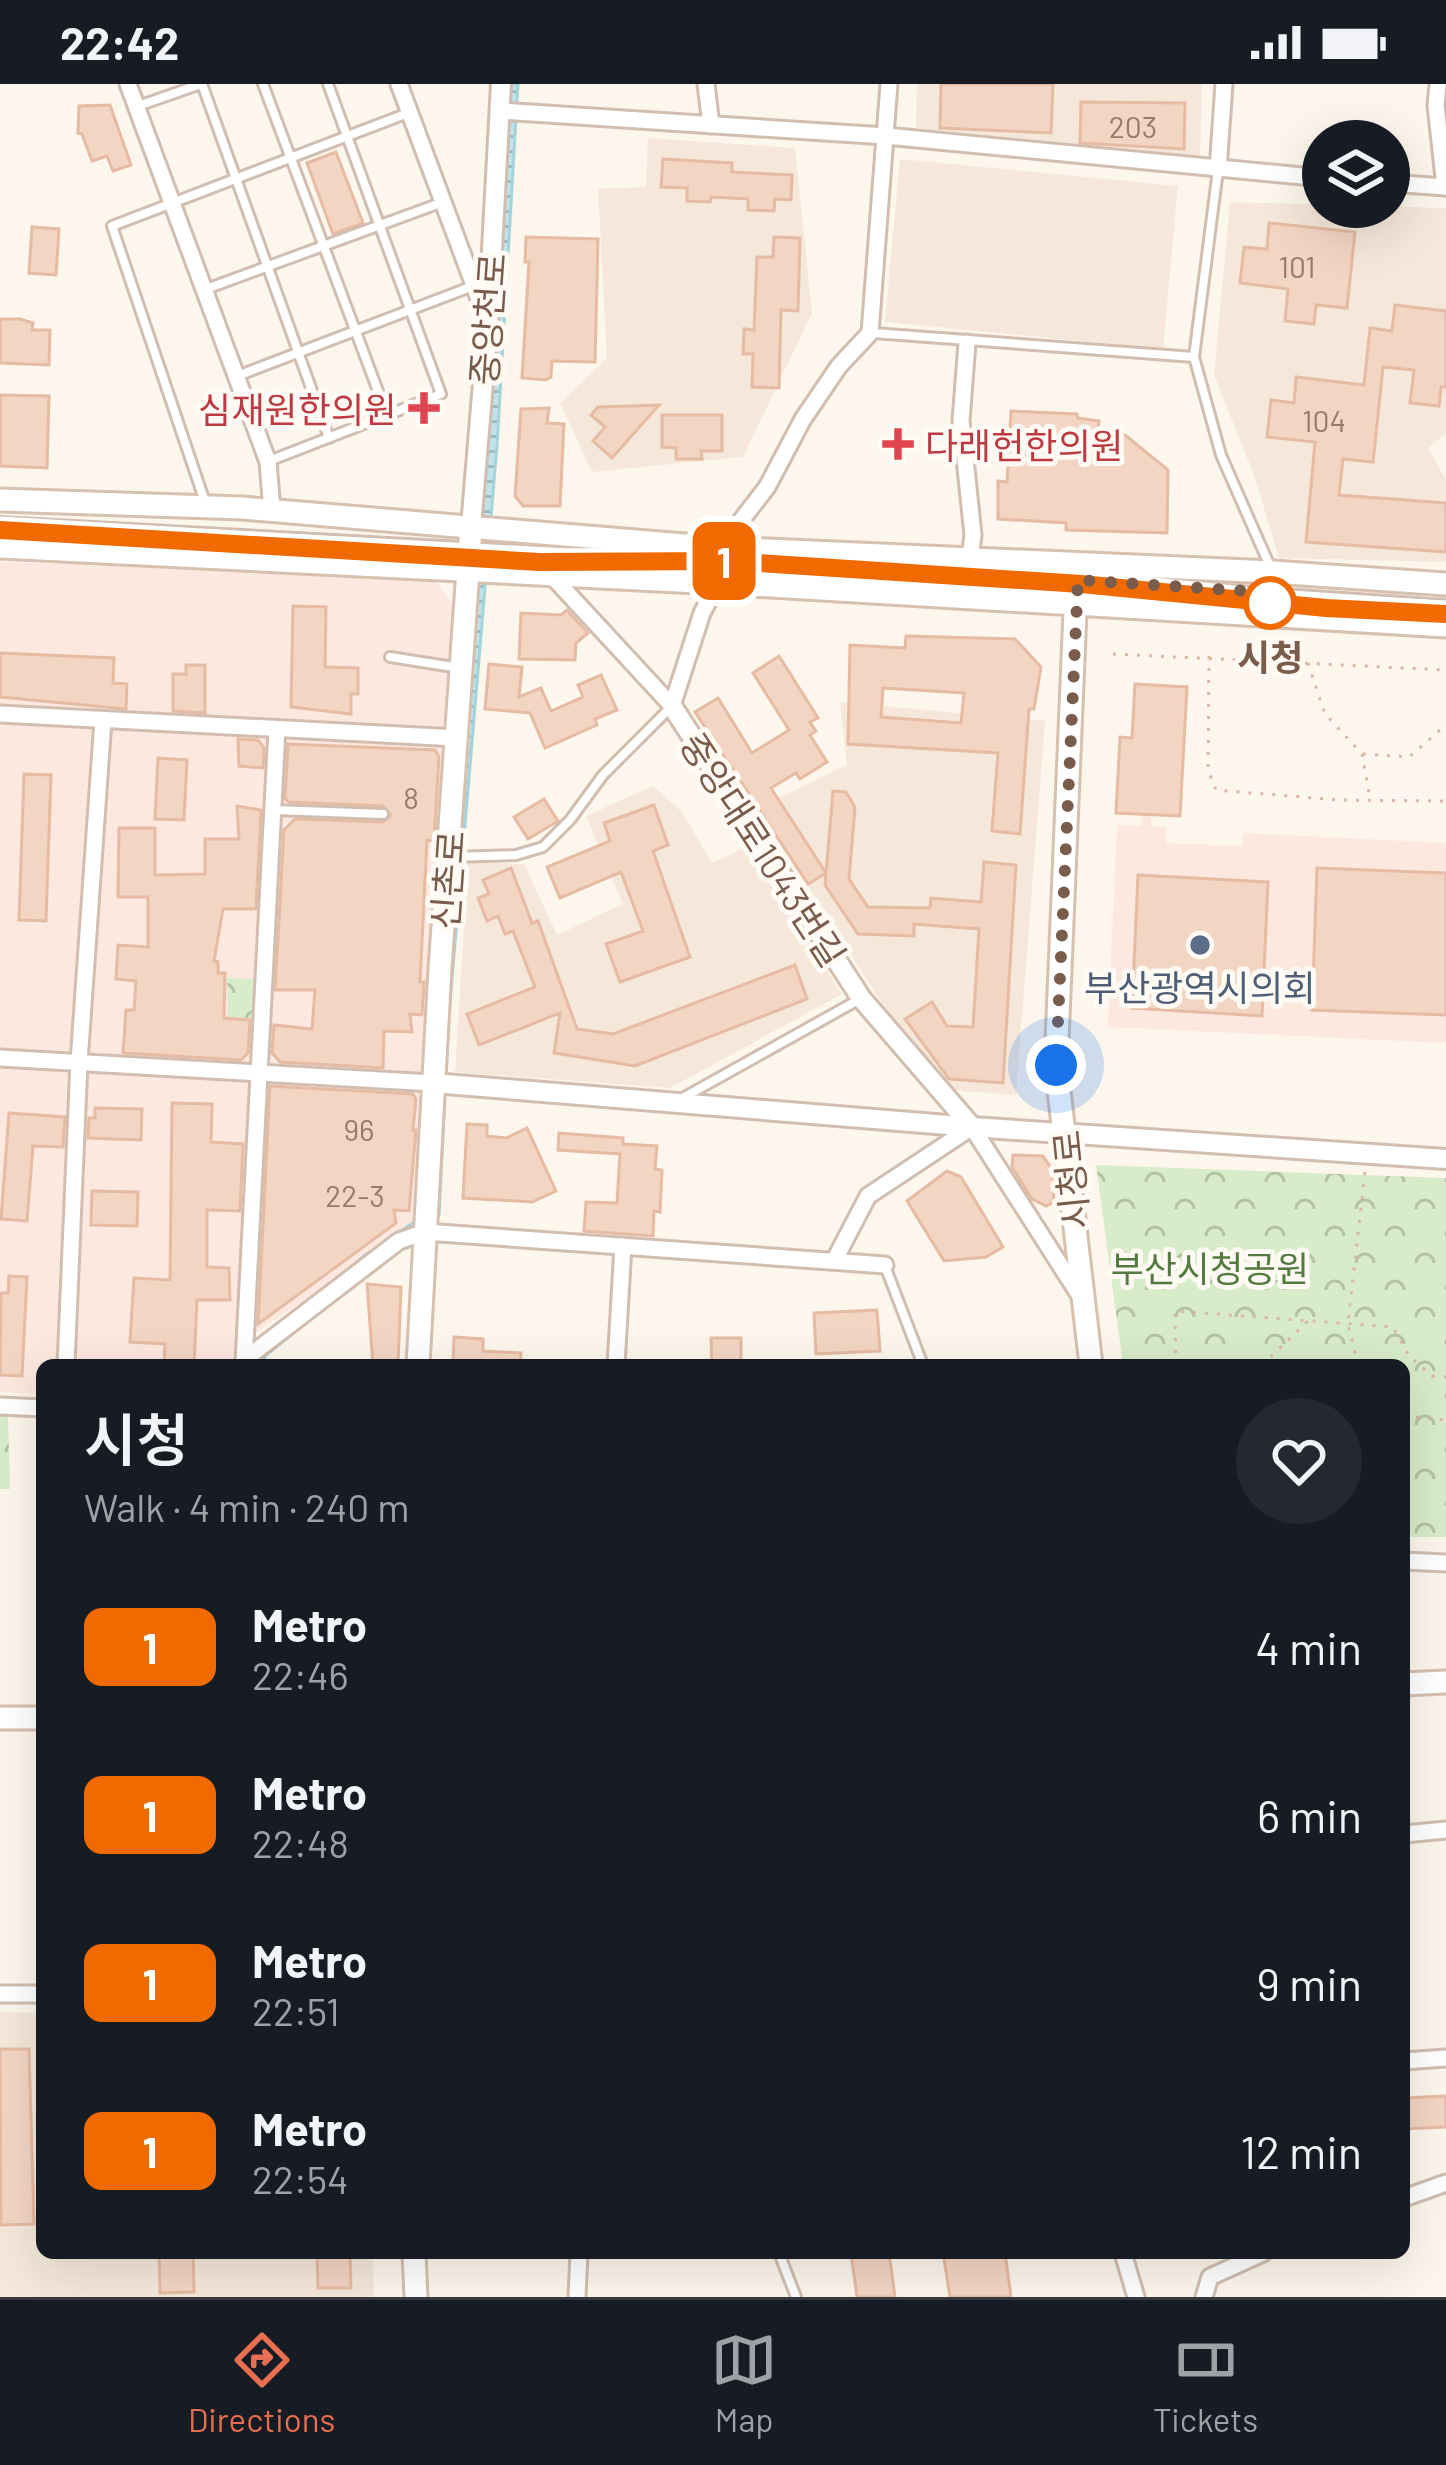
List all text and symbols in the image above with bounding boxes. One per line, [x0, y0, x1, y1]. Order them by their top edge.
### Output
text: 22:42 [60, 15, 179, 69]
house number: 203 [1109, 108, 1157, 144]
map controls [1302, 120, 1410, 228]
button: layers [1302, 120, 1410, 228]
house number: 101 [1278, 248, 1316, 284]
street label: 중앙천로 [461, 251, 513, 387]
place label: 심재원한의원 [198, 387, 397, 430]
marker: 심재원한의원 [408, 392, 440, 424]
house number: 104 [1302, 402, 1346, 438]
place label: 다래헌한의원 [925, 423, 1124, 466]
marker: 다래헌한의원 [882, 428, 914, 460]
line badge: 1 [685, 522, 763, 600]
text: 1 [717, 536, 731, 586]
marker: 시청 [1245, 578, 1295, 628]
place label: 시청 [1237, 635, 1303, 678]
street label: 중앙대로1043번길 [672, 724, 856, 974]
house number: 8 [403, 779, 419, 815]
street label: 신촌로 [422, 829, 472, 931]
marker: 부산광역시의회 [1187, 932, 1213, 958]
place label: 부산광역시의회 [1084, 965, 1316, 1008]
your location [1026, 1035, 1086, 1095]
house number: 96 [343, 1111, 375, 1147]
street label: 시청로 [1043, 1128, 1097, 1232]
house number: 22-3 [325, 1177, 385, 1213]
park label: 부산시청공원 [1111, 1246, 1309, 1289]
button: heart [1236, 1398, 1362, 1524]
text: 시청 [84, 1404, 189, 1472]
text: Walk · 4 min · 240 m [84, 1483, 409, 1530]
text: Metro [252, 1597, 367, 1651]
text: 4 min [1255, 1620, 1362, 1674]
text: 1 [143, 1622, 157, 1672]
text: 22:46 [252, 1651, 349, 1698]
text: Metro [252, 1765, 367, 1819]
text: 6 min [1257, 1788, 1362, 1842]
text: 1 [143, 1790, 157, 1840]
text: 22:48 [252, 1819, 349, 1866]
text: Metro [252, 1933, 367, 1987]
text: 9 min [1257, 1956, 1362, 2010]
text: 1 [143, 1958, 157, 2008]
text: 22:51 [252, 1987, 340, 2034]
text: Metro [252, 2101, 367, 2155]
text: 12 min [1240, 2124, 1362, 2178]
text: 1 [143, 2126, 157, 2176]
text: 22:54 [252, 2155, 349, 2202]
tab: Directions [188, 2327, 335, 2439]
tab: Map [711, 2327, 777, 2439]
tab: Tickets [1153, 2327, 1258, 2439]

